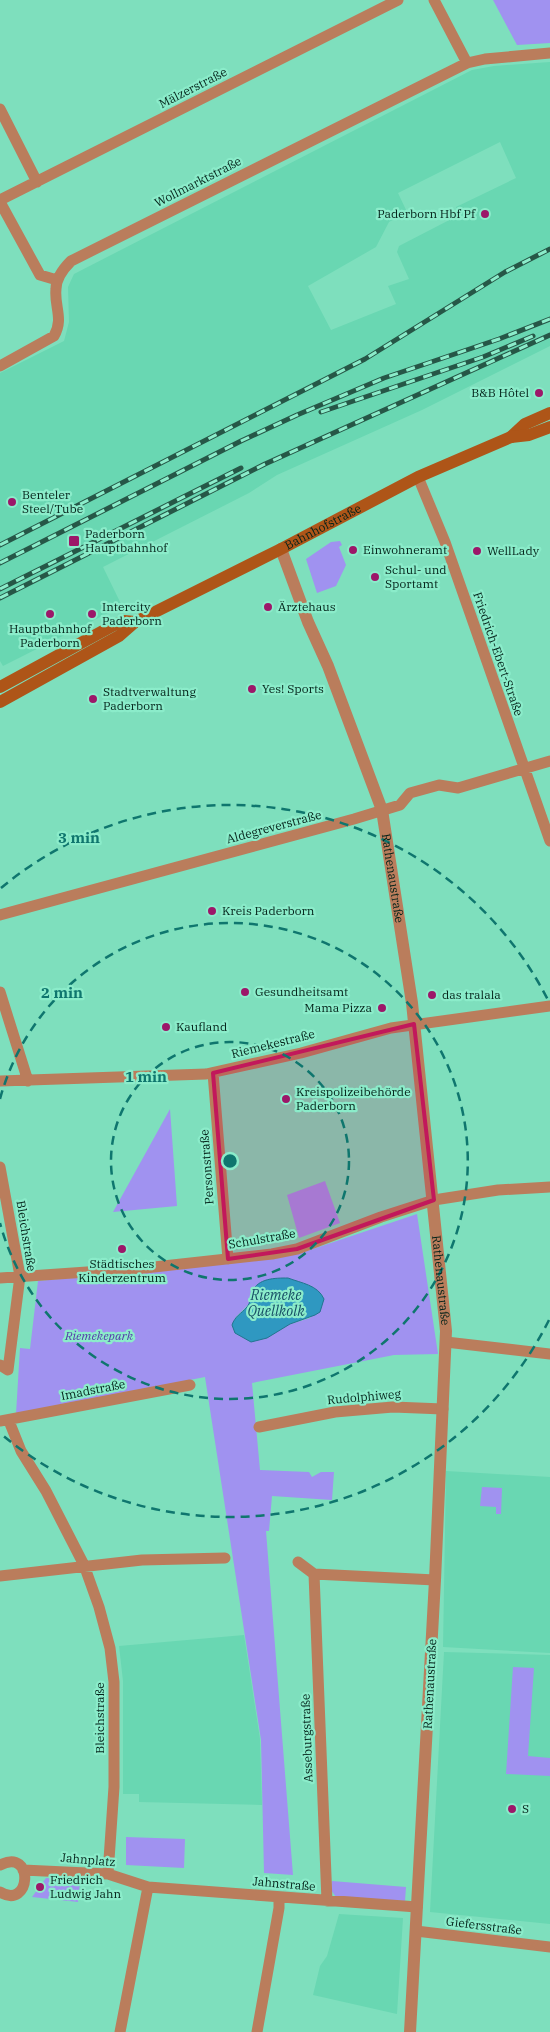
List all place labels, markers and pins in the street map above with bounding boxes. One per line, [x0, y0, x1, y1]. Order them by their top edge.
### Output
place label: Paderborn Hbf Pf [377, 206, 476, 221]
marker: Paderborn Hbf Pf [479, 208, 491, 220]
place label: B&B Hôtel [471, 385, 529, 400]
marker: B&B Hôtel [533, 387, 545, 399]
place label: Benteler Steel/Tube [22, 487, 83, 516]
marker: Benteler Steel/Tube [6, 496, 18, 508]
place label: Paderborn Hauptbahnhof [85, 526, 168, 555]
marker: Paderborn Hauptbahnhof [67, 534, 81, 548]
place label: Einwohneramt [363, 542, 447, 557]
place label: WellLady [487, 543, 540, 558]
marker: Einwohneramt [347, 544, 359, 556]
marker: WellLady [471, 545, 483, 557]
place label: Schul- und Sportamt [385, 562, 447, 591]
marker: Schul- und Sportamt [369, 571, 381, 583]
place label: Intercity Paderborn [102, 599, 162, 628]
place label: Ärztehaus [278, 599, 336, 614]
marker: Ärztehaus [262, 601, 274, 613]
marker: Hauptbahnhof Paderborn [44, 608, 56, 620]
marker: Intercity Paderborn [86, 608, 98, 620]
place label: Hauptbahnhof Paderborn [9, 621, 92, 650]
place label: Yes! Sports [262, 681, 324, 696]
marker: Yes! Sports [246, 683, 258, 695]
place label: Stadtverwaltung Paderborn [103, 684, 196, 713]
marker: Stadtverwaltung Paderborn [87, 693, 99, 705]
place label: Kreis Paderborn [222, 903, 315, 918]
marker: Kreis Paderborn [206, 905, 218, 917]
place label: Gesundheitsamt [255, 984, 348, 999]
marker: Gesundheitsamt [239, 986, 251, 998]
place label: das tralala [442, 987, 501, 1002]
marker: das tralala [426, 989, 438, 1001]
place label: Mama Pizza [304, 1000, 372, 1015]
marker: Mama Pizza [376, 1002, 388, 1014]
place label: Kaufland [176, 1019, 227, 1034]
marker: Kaufland [160, 1021, 172, 1033]
place label: Kreispolizeibehörde Paderborn [296, 1084, 411, 1113]
marker: Kreispolizeibehörde Paderborn [280, 1093, 292, 1105]
centre of rings [221, 1152, 239, 1170]
marker: Städtisches Kinderzentrum [116, 1243, 128, 1255]
place label: Städtisches Kinderzentrum [78, 1256, 166, 1285]
place label: S [522, 1801, 529, 1816]
marker: S [506, 1803, 518, 1815]
place label: Friedrich Ludwig Jahn [50, 1872, 122, 1901]
marker: Friedrich Ludwig Jahn [34, 1881, 46, 1893]

